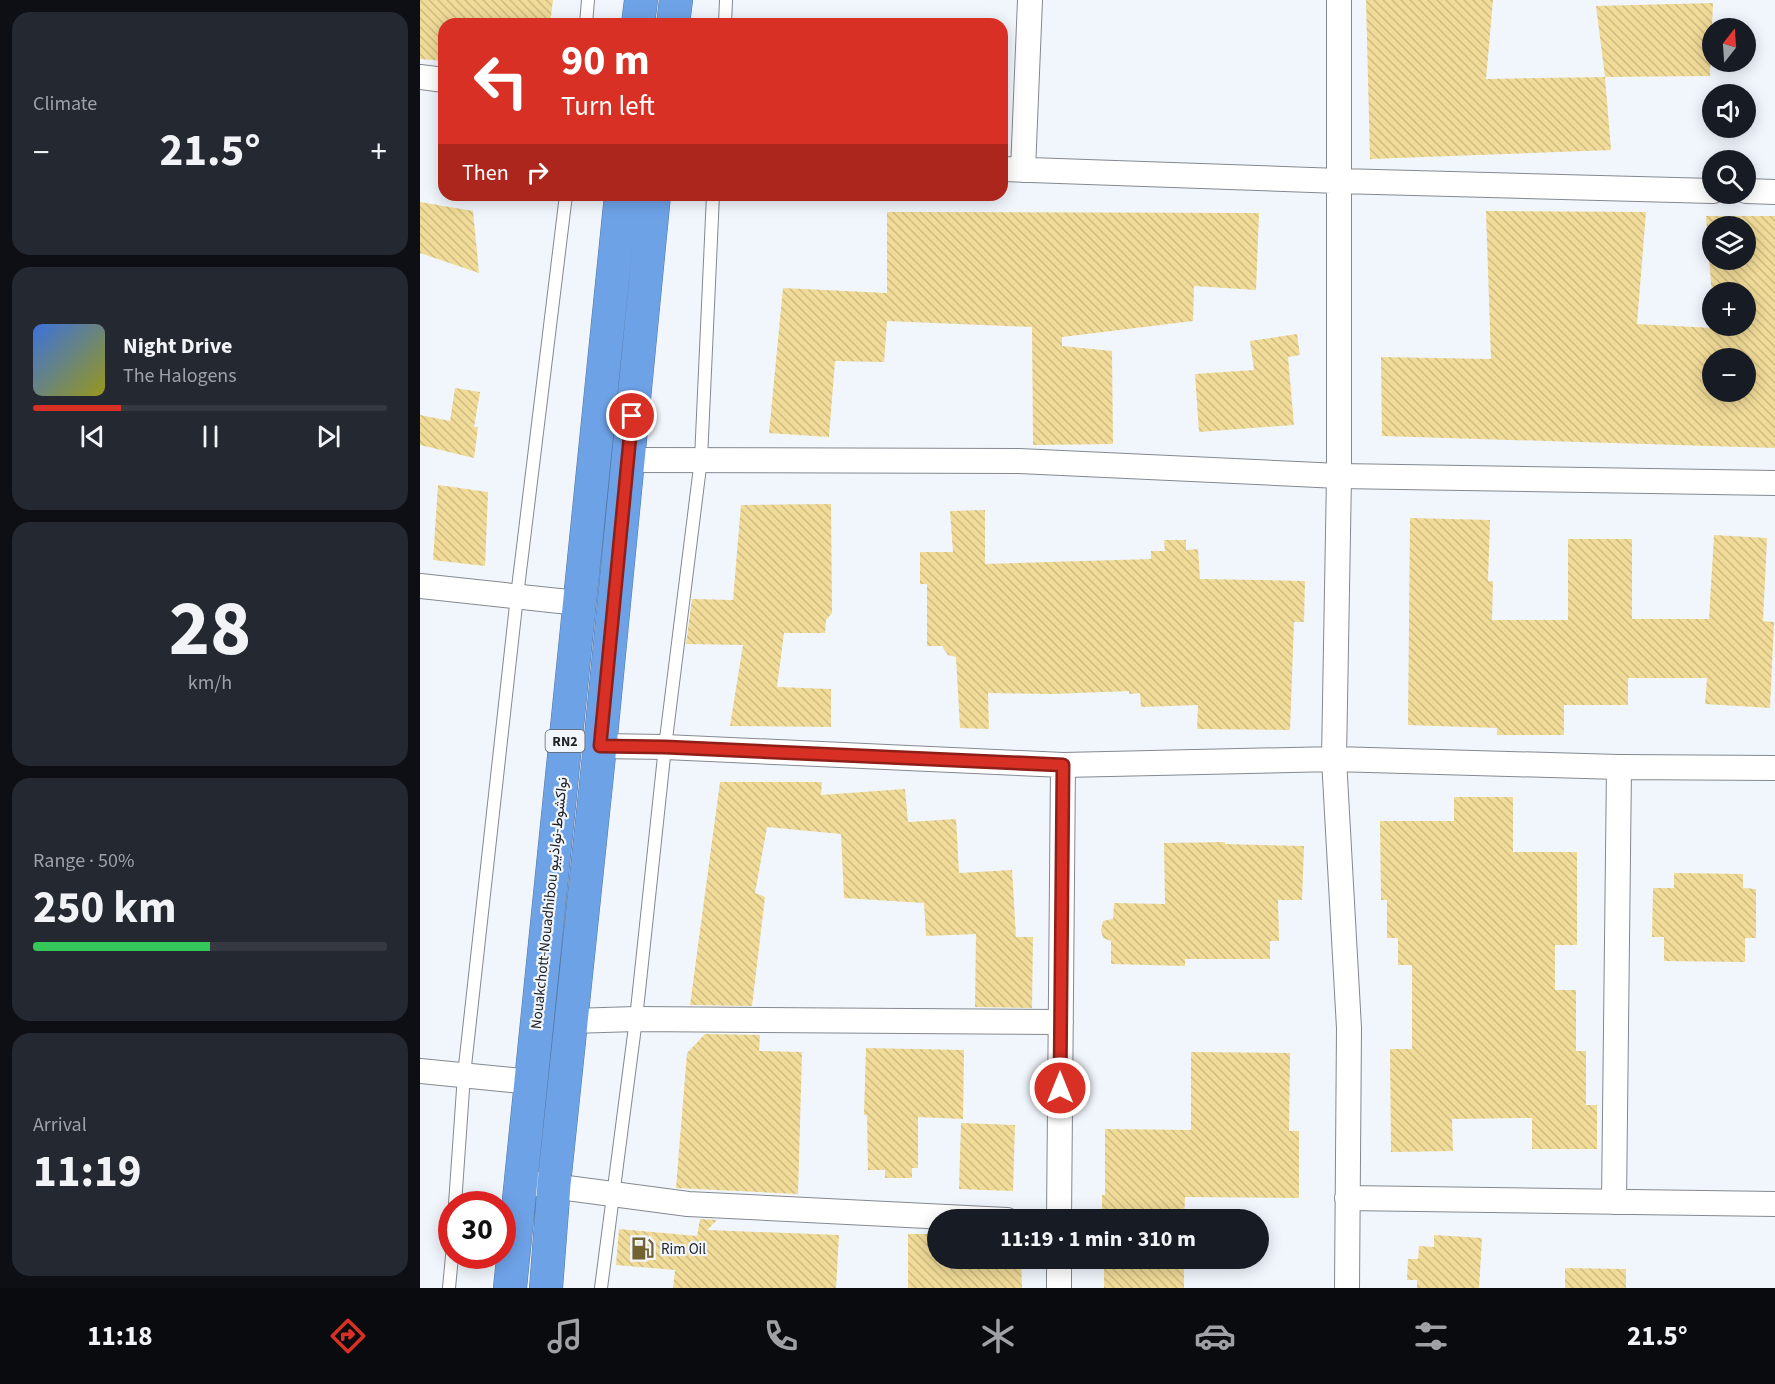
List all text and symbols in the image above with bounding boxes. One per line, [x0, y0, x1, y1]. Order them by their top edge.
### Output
north arrow [1702, 18, 1756, 72]
map controls [1702, 18, 1756, 402]
text: 90 m [561, 31, 650, 91]
icon: left [462, 42, 540, 120]
button: sound [1702, 84, 1756, 138]
text: Turn left [561, 87, 655, 126]
text: Climate [33, 90, 97, 118]
text: 21.5° [159, 119, 261, 183]
text: − [33, 129, 49, 176]
text: + [371, 129, 387, 176]
button: search [1702, 150, 1756, 204]
icon: right [521, 156, 554, 189]
text: Then [462, 157, 509, 189]
button: layers [1702, 216, 1756, 270]
button: + [1702, 282, 1756, 336]
text: Night Drive [123, 330, 232, 362]
button: − [1702, 348, 1756, 402]
text: The Halogens [123, 362, 237, 390]
pin [606, 390, 657, 441]
icon: arrive [615, 399, 648, 432]
icon: previous [76, 420, 109, 453]
icon: pause [194, 420, 227, 453]
icon: next [312, 420, 345, 453]
text: 28 [169, 574, 251, 685]
text: km/h [188, 669, 232, 697]
road number: RN2 [546, 730, 584, 752]
street label: Nouakchott-Nouadhibou نواكشوط-نواذيبو [526, 776, 573, 1030]
text: Range · 50% [33, 847, 134, 875]
text: 250 km [33, 876, 177, 940]
position arrow [1028, 1056, 1092, 1120]
text: Arrival [33, 1111, 87, 1139]
text: 11:19 [33, 1140, 142, 1204]
speed limit sign: 30 [438, 1191, 516, 1269]
text: 11:19 · 1 min · 310 m [1000, 1223, 1196, 1255]
fuel station icon: Rim Oil [630, 1236, 656, 1262]
place label: Rim Oil [661, 1239, 706, 1260]
icon: directions [327, 1315, 369, 1357]
icon: music [544, 1315, 586, 1357]
icon: phone [760, 1315, 802, 1357]
icon: climate [977, 1315, 1019, 1357]
icon: car [1194, 1315, 1236, 1357]
icon: filters [1410, 1315, 1452, 1357]
text: 11:18 [87, 1317, 152, 1356]
text: 21.5° [1627, 1317, 1688, 1356]

